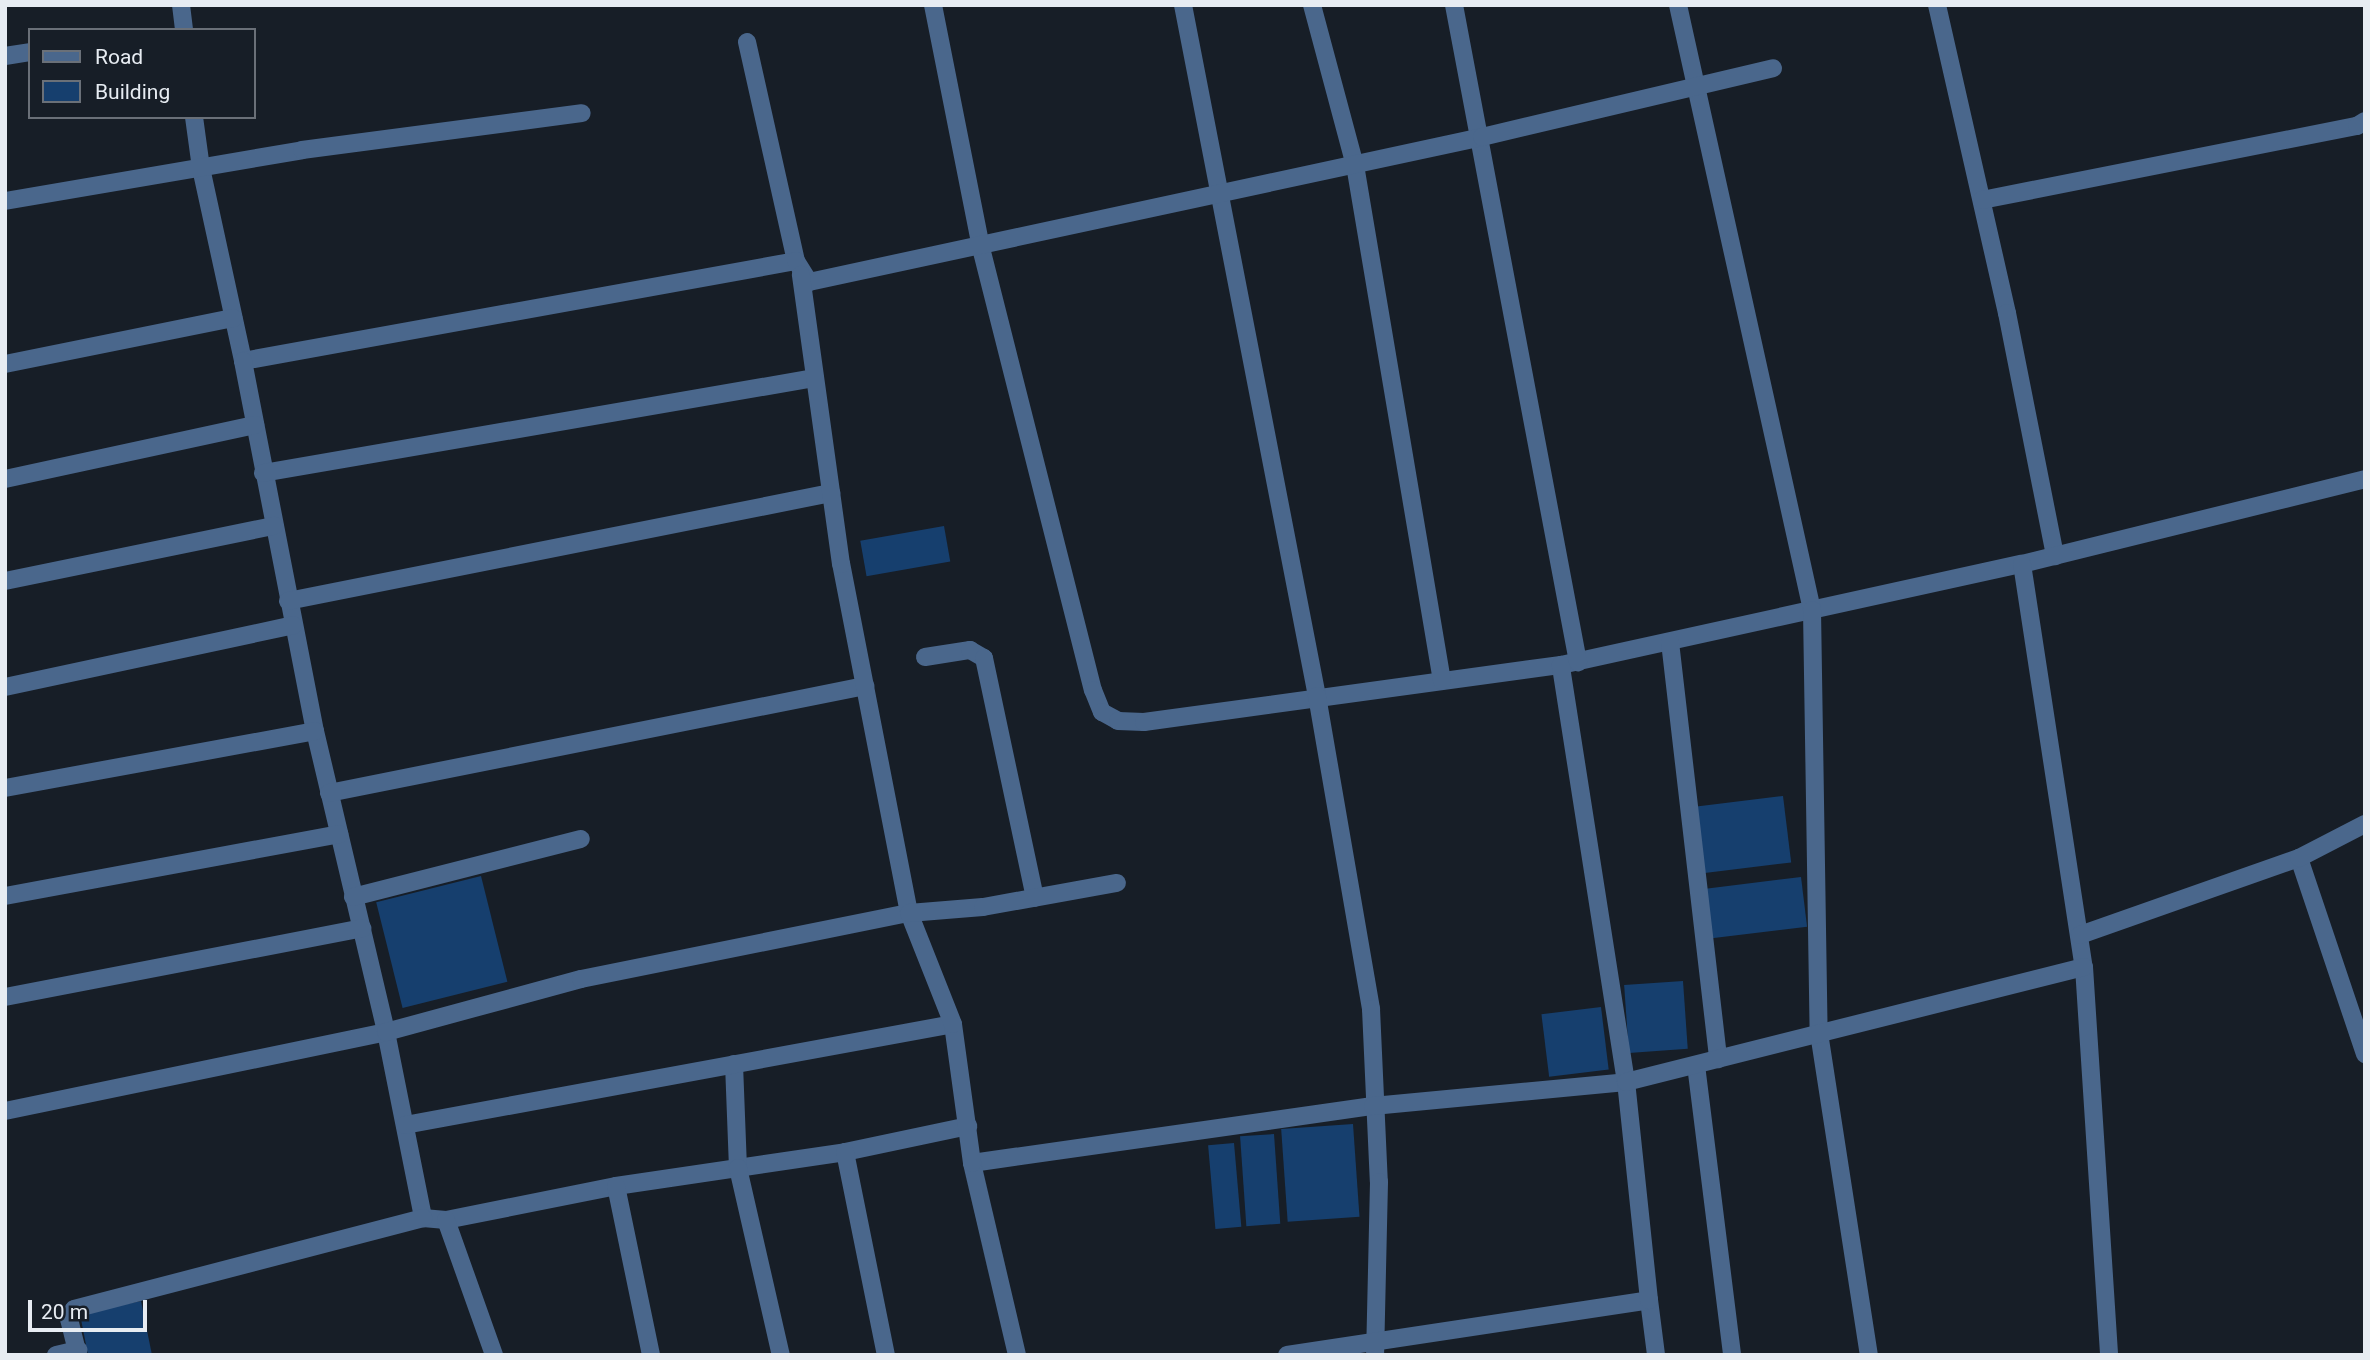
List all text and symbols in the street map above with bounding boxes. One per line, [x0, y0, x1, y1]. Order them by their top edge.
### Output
legend [28, 28, 256, 119]
text: Road [95, 45, 143, 69]
text: Building [95, 80, 170, 104]
scale bar [32, 1286, 150, 1330]
text: 20 m [41, 1300, 88, 1324]

